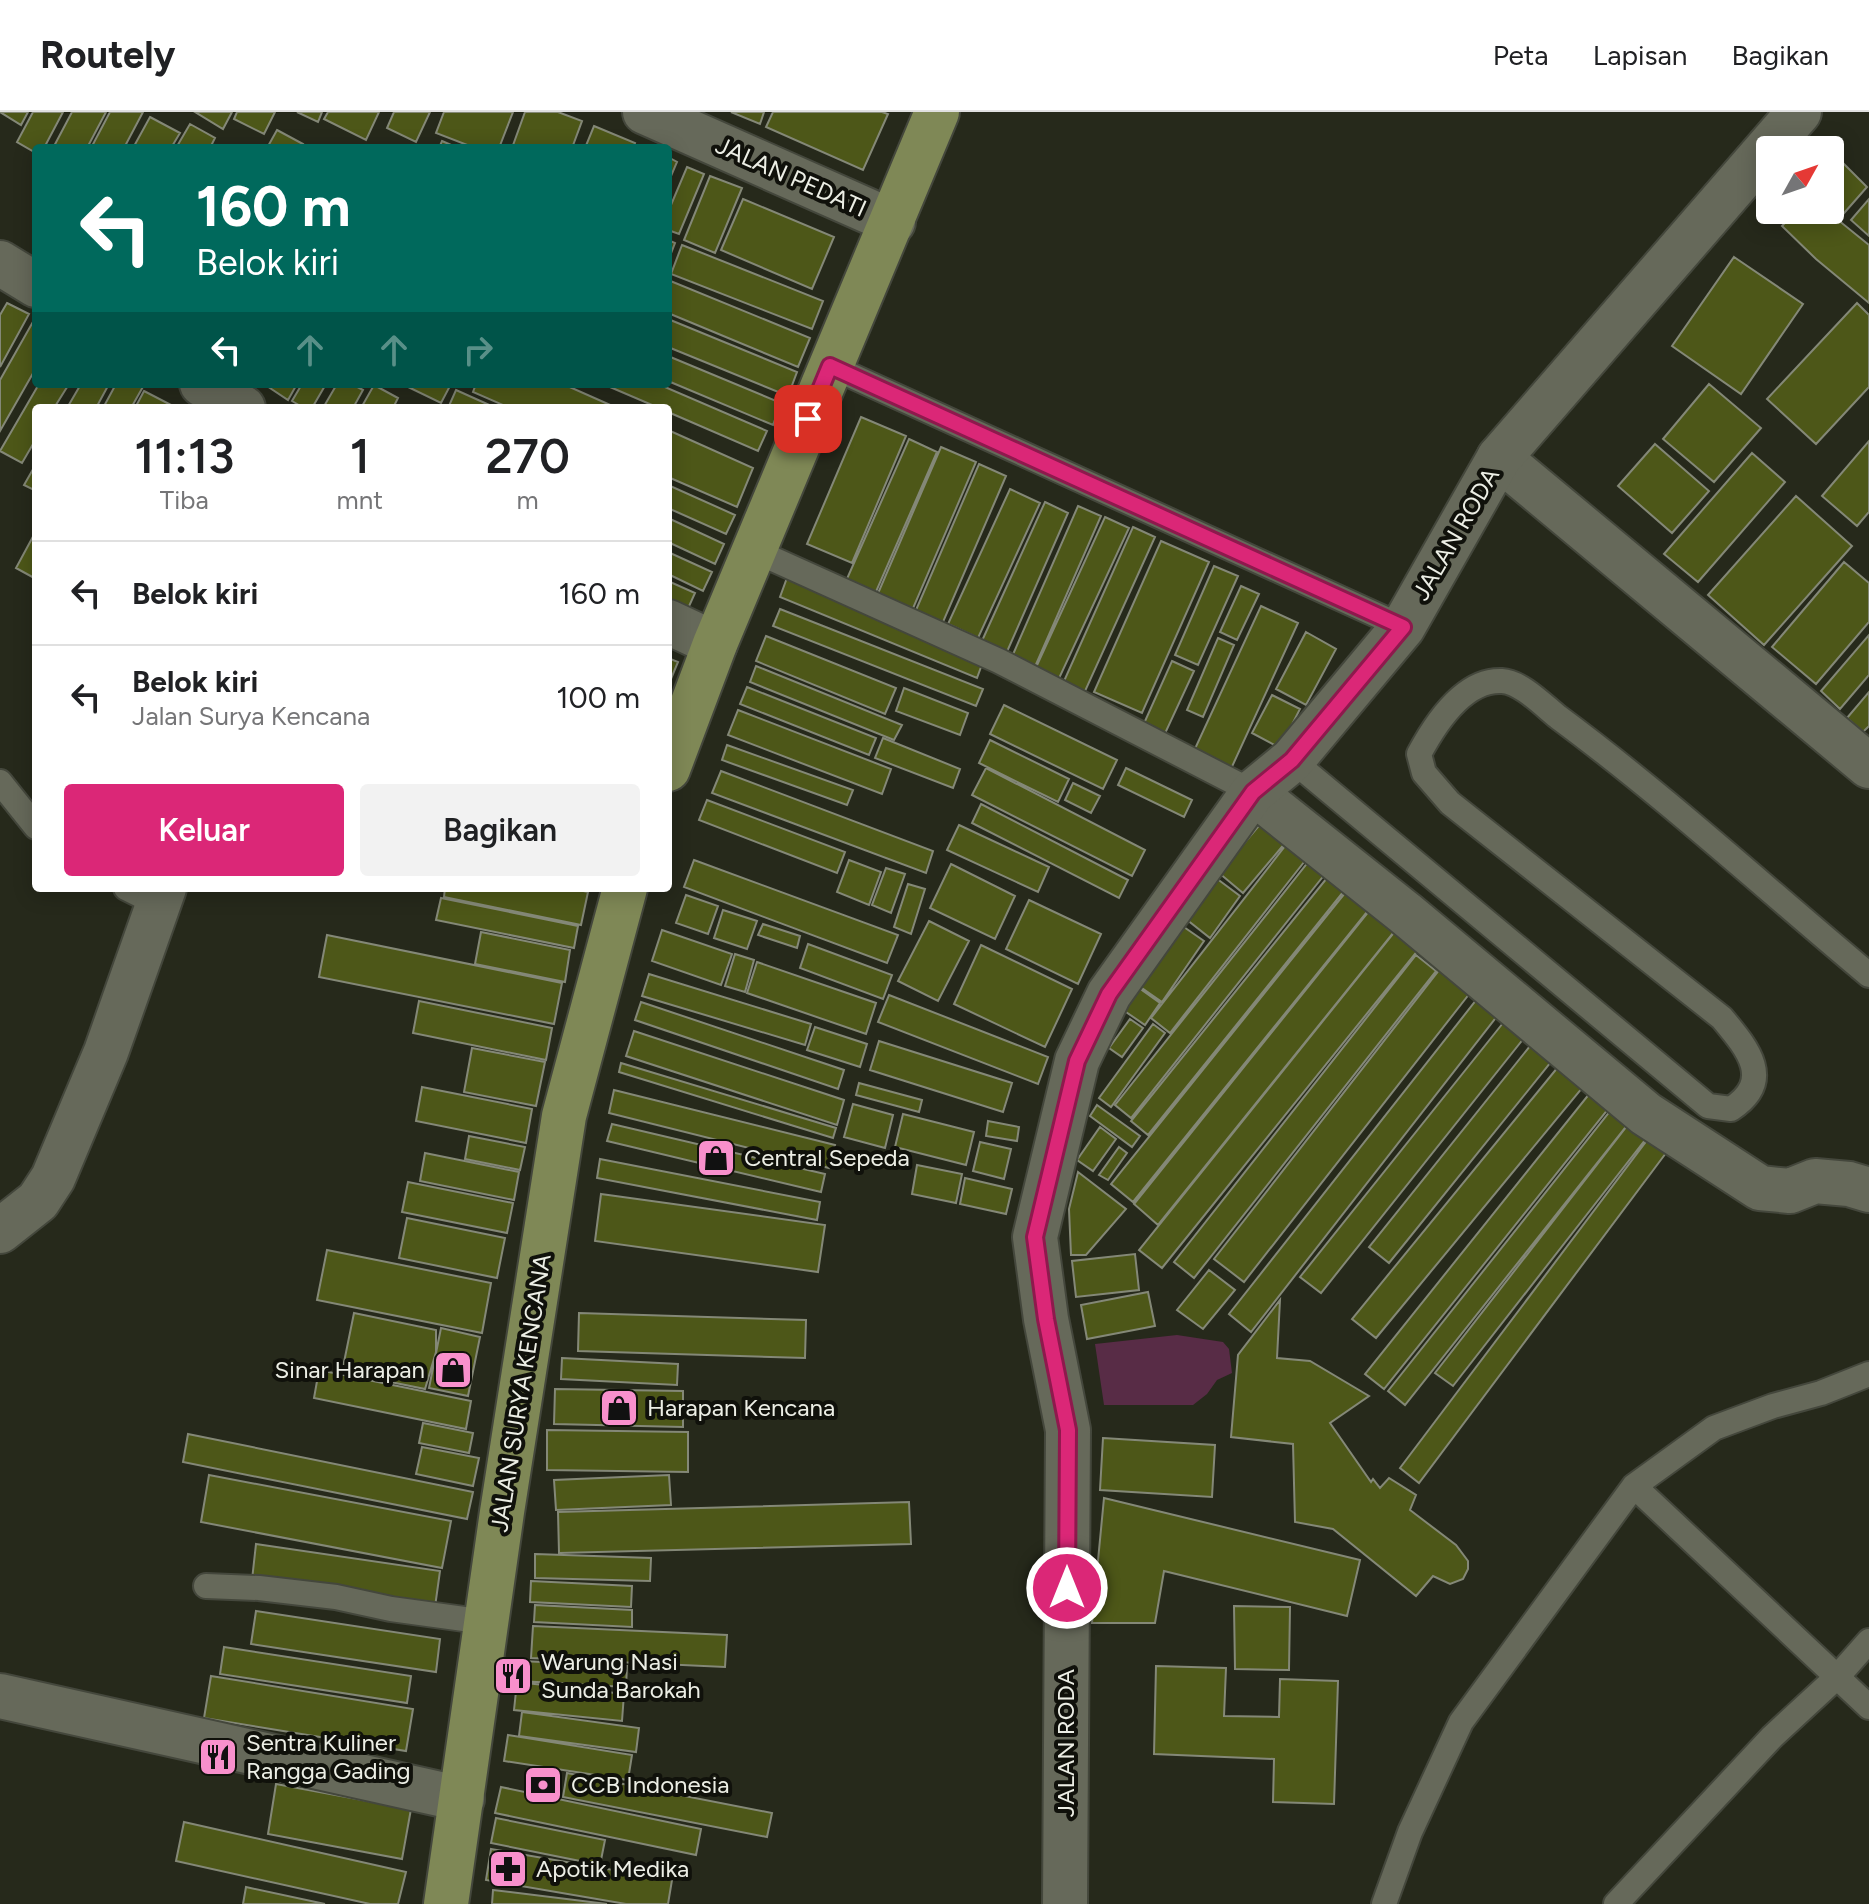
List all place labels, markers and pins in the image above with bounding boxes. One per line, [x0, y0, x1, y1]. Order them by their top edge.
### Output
pin [774, 385, 842, 453]
shop icon: Central Sepeda [695, 1137, 737, 1179]
place label: Central Sepeda [744, 1143, 910, 1172]
shop icon: Sinar Harapan [432, 1349, 474, 1391]
place label: Sinar Harapan [275, 1355, 425, 1384]
shop icon: Harapan Kencana [598, 1387, 640, 1429]
place label: Harapan Kencana [647, 1393, 835, 1422]
place label: Warung Nasi Sunda Barokah [541, 1647, 701, 1704]
restaurant icon: Warung Nasi Sunda Barokah [492, 1655, 534, 1697]
place label: Sentra Kuliner Rangga Gading [246, 1728, 411, 1785]
restaurant icon: Sentra Kuliner Rangga Gading [197, 1736, 239, 1778]
bank icon: CCB Indonesia [522, 1764, 564, 1806]
place label: CCB Indonesia [571, 1770, 730, 1799]
pharmacy icon: Apotik Medika [487, 1848, 529, 1890]
place label: Apotik Medika [536, 1854, 689, 1883]

